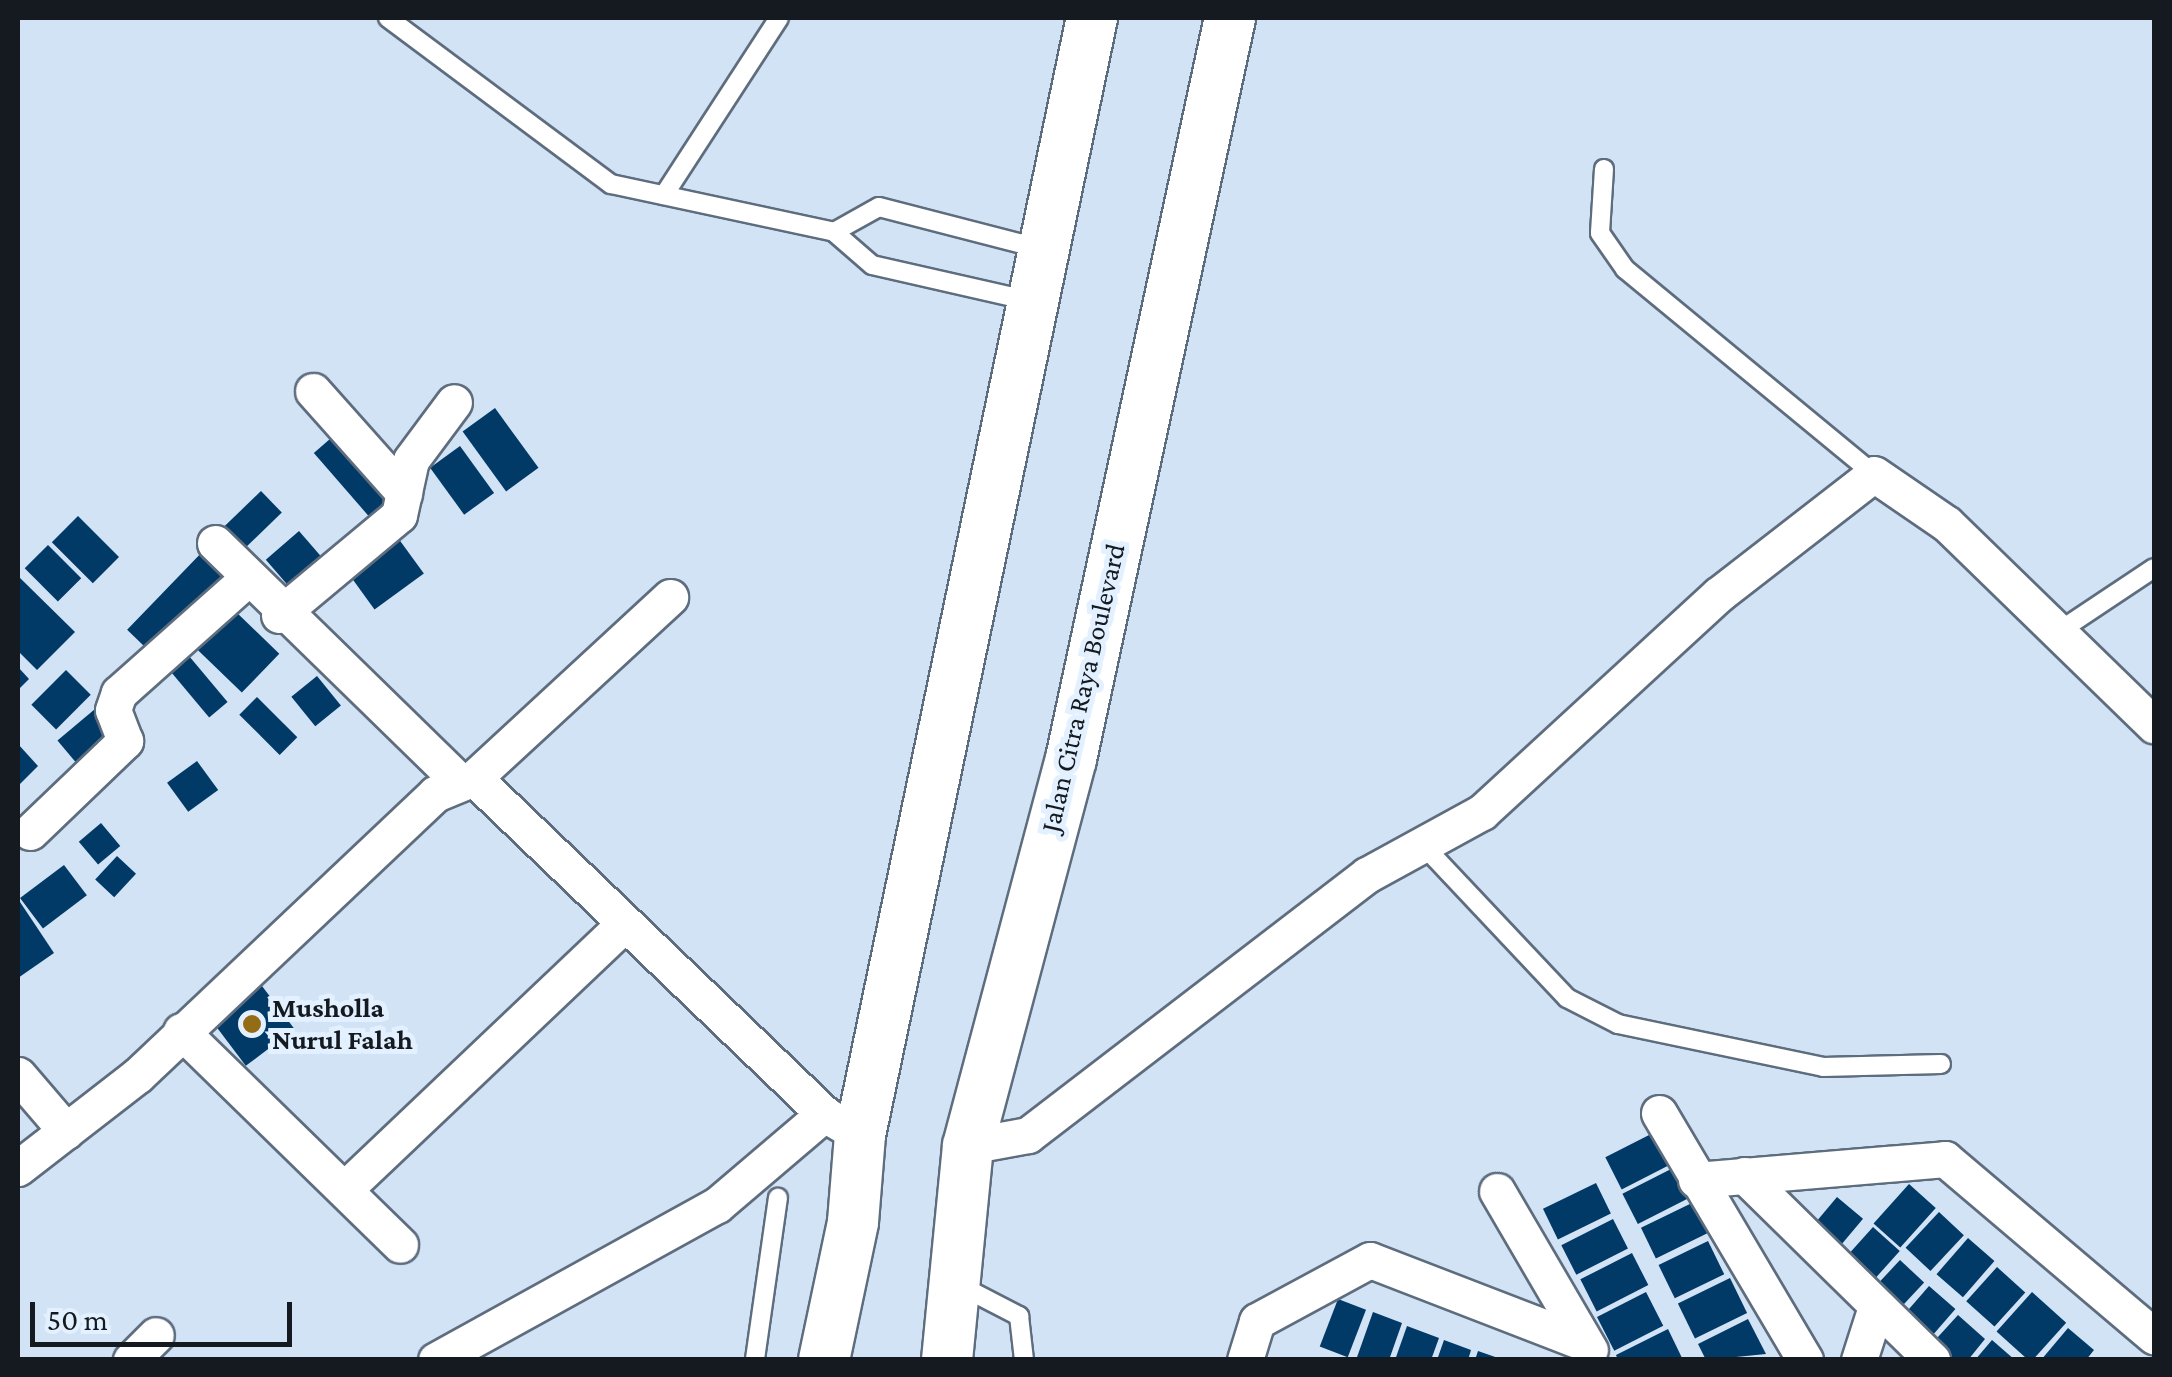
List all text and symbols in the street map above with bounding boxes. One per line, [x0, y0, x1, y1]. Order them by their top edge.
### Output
street label: Jalan Citra Raya Boulevard [1033, 540, 1133, 836]
place label: Musholla Nurul Falah [272, 991, 413, 1057]
marker: Musholla Nurul Falah [241, 1013, 263, 1035]
scale bar [35, 1282, 298, 1344]
text: 50 m [47, 1303, 108, 1336]

